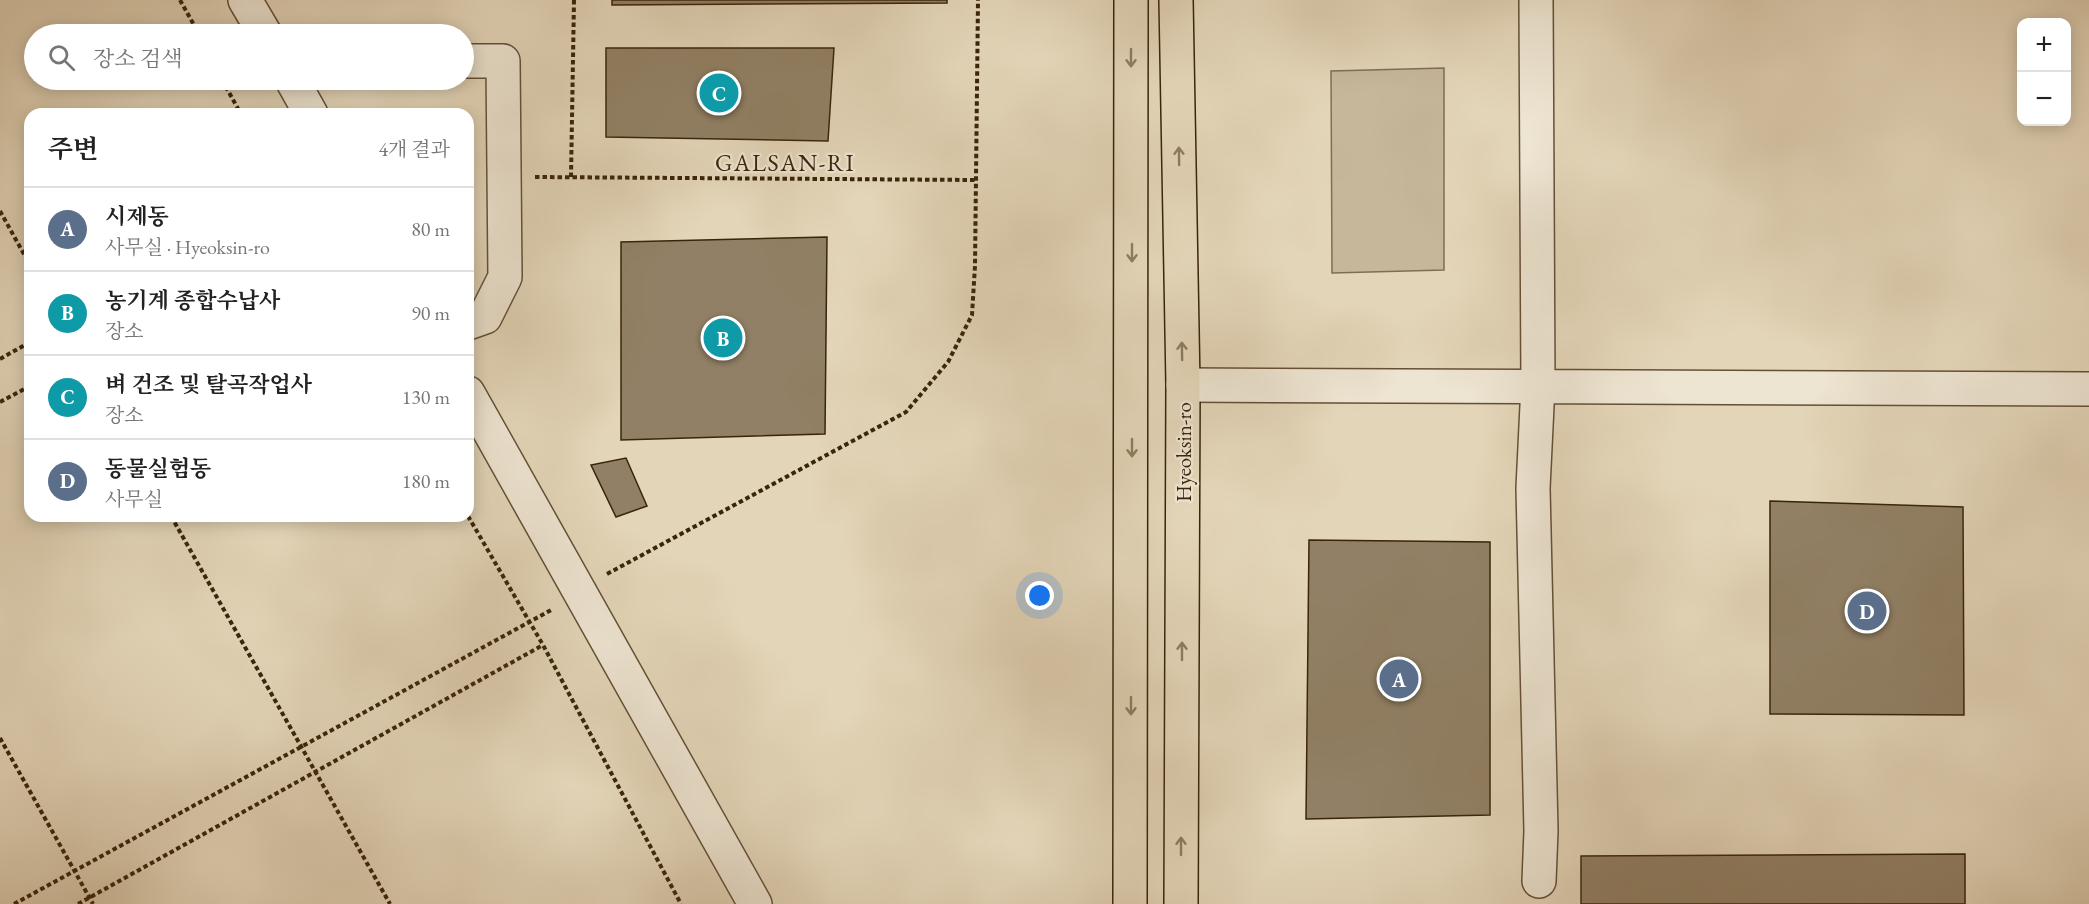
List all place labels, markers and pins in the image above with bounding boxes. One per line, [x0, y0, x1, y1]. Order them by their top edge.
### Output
pin: C [700, 70, 738, 116]
pin: B [704, 316, 742, 360]
pin: D [1848, 588, 1886, 634]
pin: A [1380, 656, 1418, 702]

